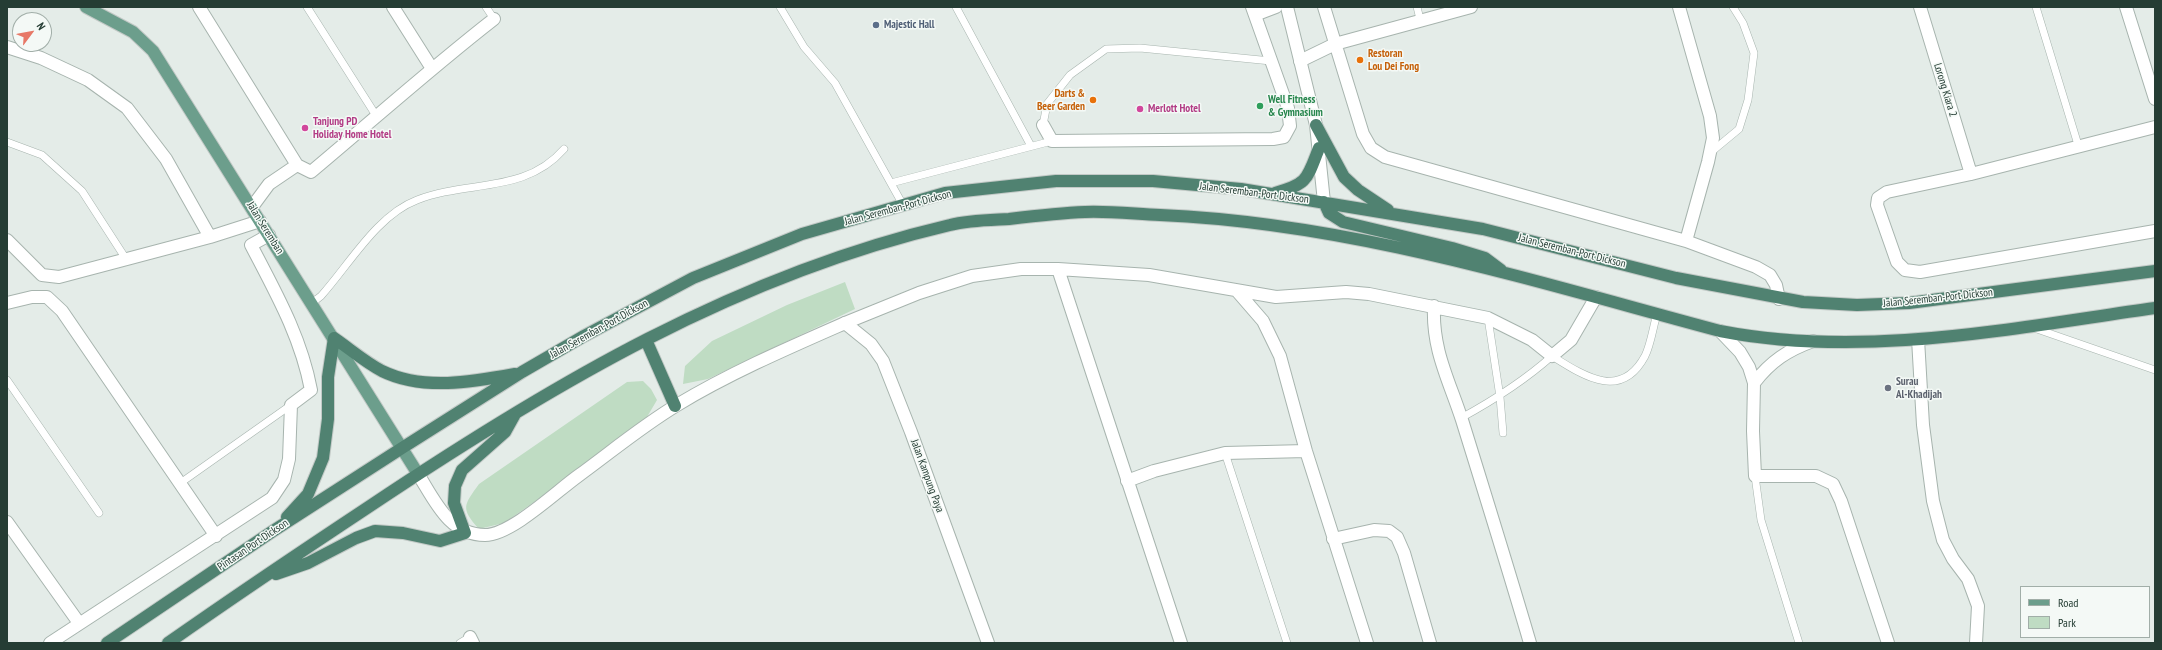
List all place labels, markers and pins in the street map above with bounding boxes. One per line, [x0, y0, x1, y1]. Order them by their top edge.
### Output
place label: Majestic Hall [884, 18, 934, 32]
marker: Majestic Hall [871, 20, 881, 30]
place label: Restoran Lou Dei Fong [1368, 47, 1419, 73]
marker: Restoran Lou Dei Fong [1355, 55, 1365, 65]
place label: Darts & Beer Garden [1037, 87, 1085, 113]
place label: Well Fitness & Gymnasium [1268, 93, 1323, 119]
marker: Darts & Beer Garden [1088, 95, 1098, 105]
marker: Well Fitness & Gymnasium [1255, 101, 1265, 111]
place label: Merlott Hotel [1148, 102, 1201, 116]
marker: Merlott Hotel [1135, 104, 1145, 114]
place label: Tanjung PD Holiday Home Hotel [313, 115, 391, 141]
marker: Tanjung PD Holiday Home Hotel [300, 123, 310, 133]
place label: Surau Al-Khadijah [1896, 375, 1942, 401]
marker: Surau Al-Khadijah [1883, 383, 1893, 393]

